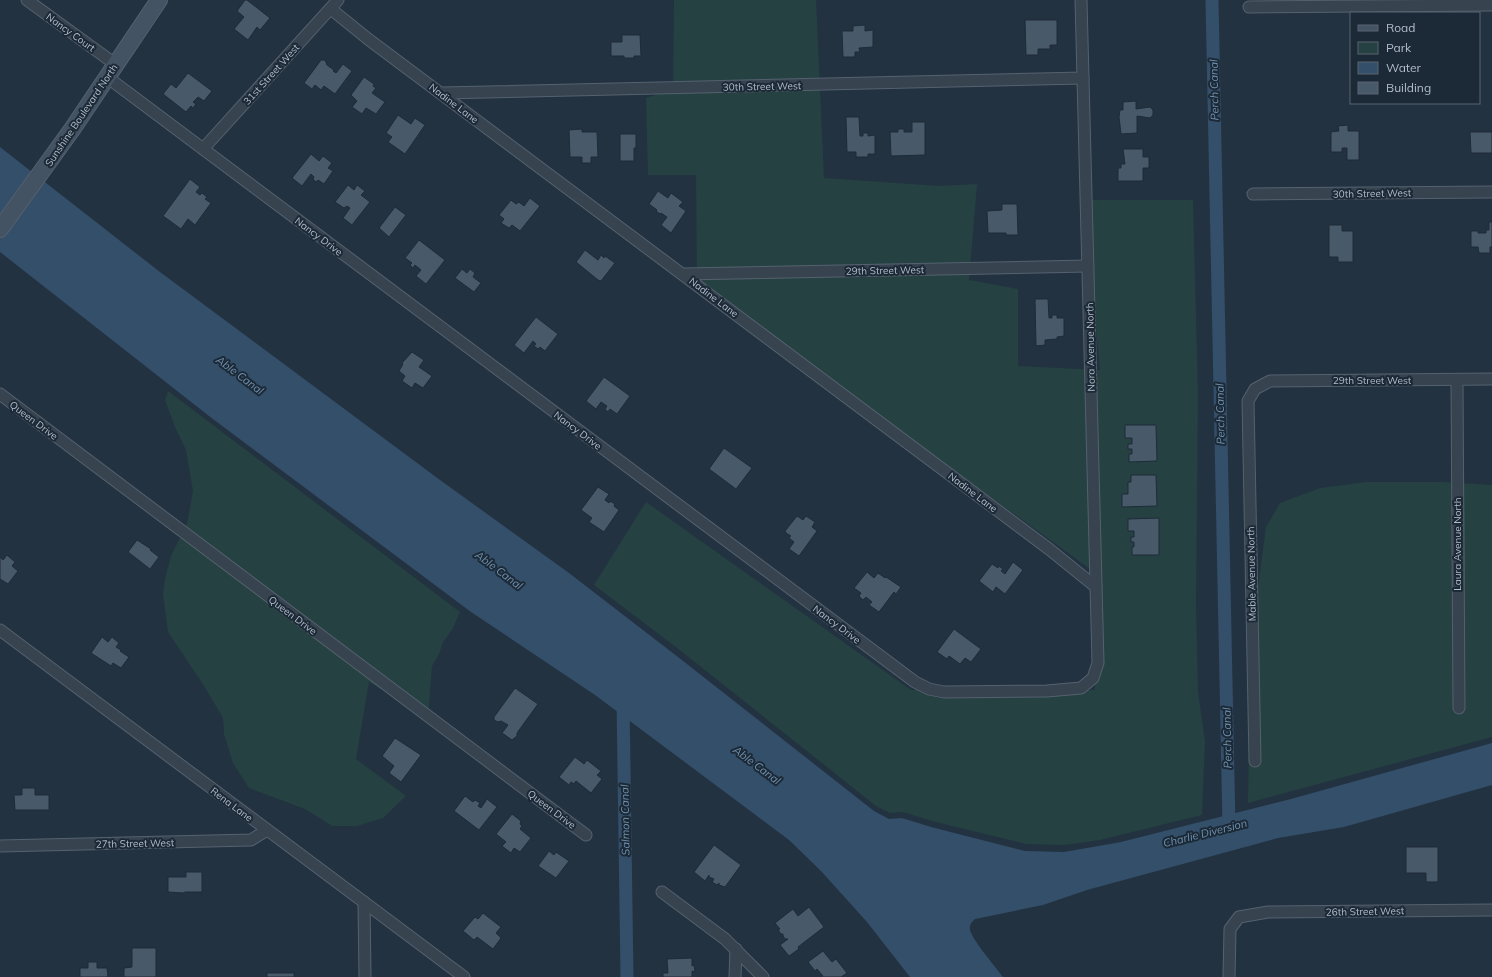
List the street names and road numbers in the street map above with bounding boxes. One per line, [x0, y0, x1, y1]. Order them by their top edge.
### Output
street label: Nancy Court [44, 10, 98, 55]
street label: 31st Street West [241, 41, 303, 108]
street label: Sunshine Boulevard North [42, 61, 121, 169]
street label: 30th Street West [723, 79, 802, 94]
street label: Nadine Lane [426, 81, 481, 126]
street label: 30th Street West [1333, 186, 1412, 201]
street label: Nancy Drive [292, 214, 345, 259]
street label: 29th Street West [846, 263, 925, 278]
street label: Nadine Lane [686, 275, 741, 320]
street label: Nora Avenue North [1083, 302, 1098, 392]
street label: 29th Street West [1333, 374, 1412, 387]
street label: Queen Drive [7, 398, 60, 443]
street label: Nancy Drive [551, 408, 604, 453]
street label: Nadine Lane [945, 470, 1000, 515]
street label: Laura Avenue North [1451, 497, 1464, 591]
street label: Mable Avenue North [1244, 526, 1259, 622]
street label: Queen Drive [266, 593, 319, 638]
street label: Nancy Drive [810, 602, 863, 647]
street label: Rena Lane [208, 784, 255, 824]
street label: Queen Drive [525, 787, 578, 832]
street label: 27th Street West [96, 836, 175, 851]
street label: 26th Street West [1326, 904, 1405, 919]

